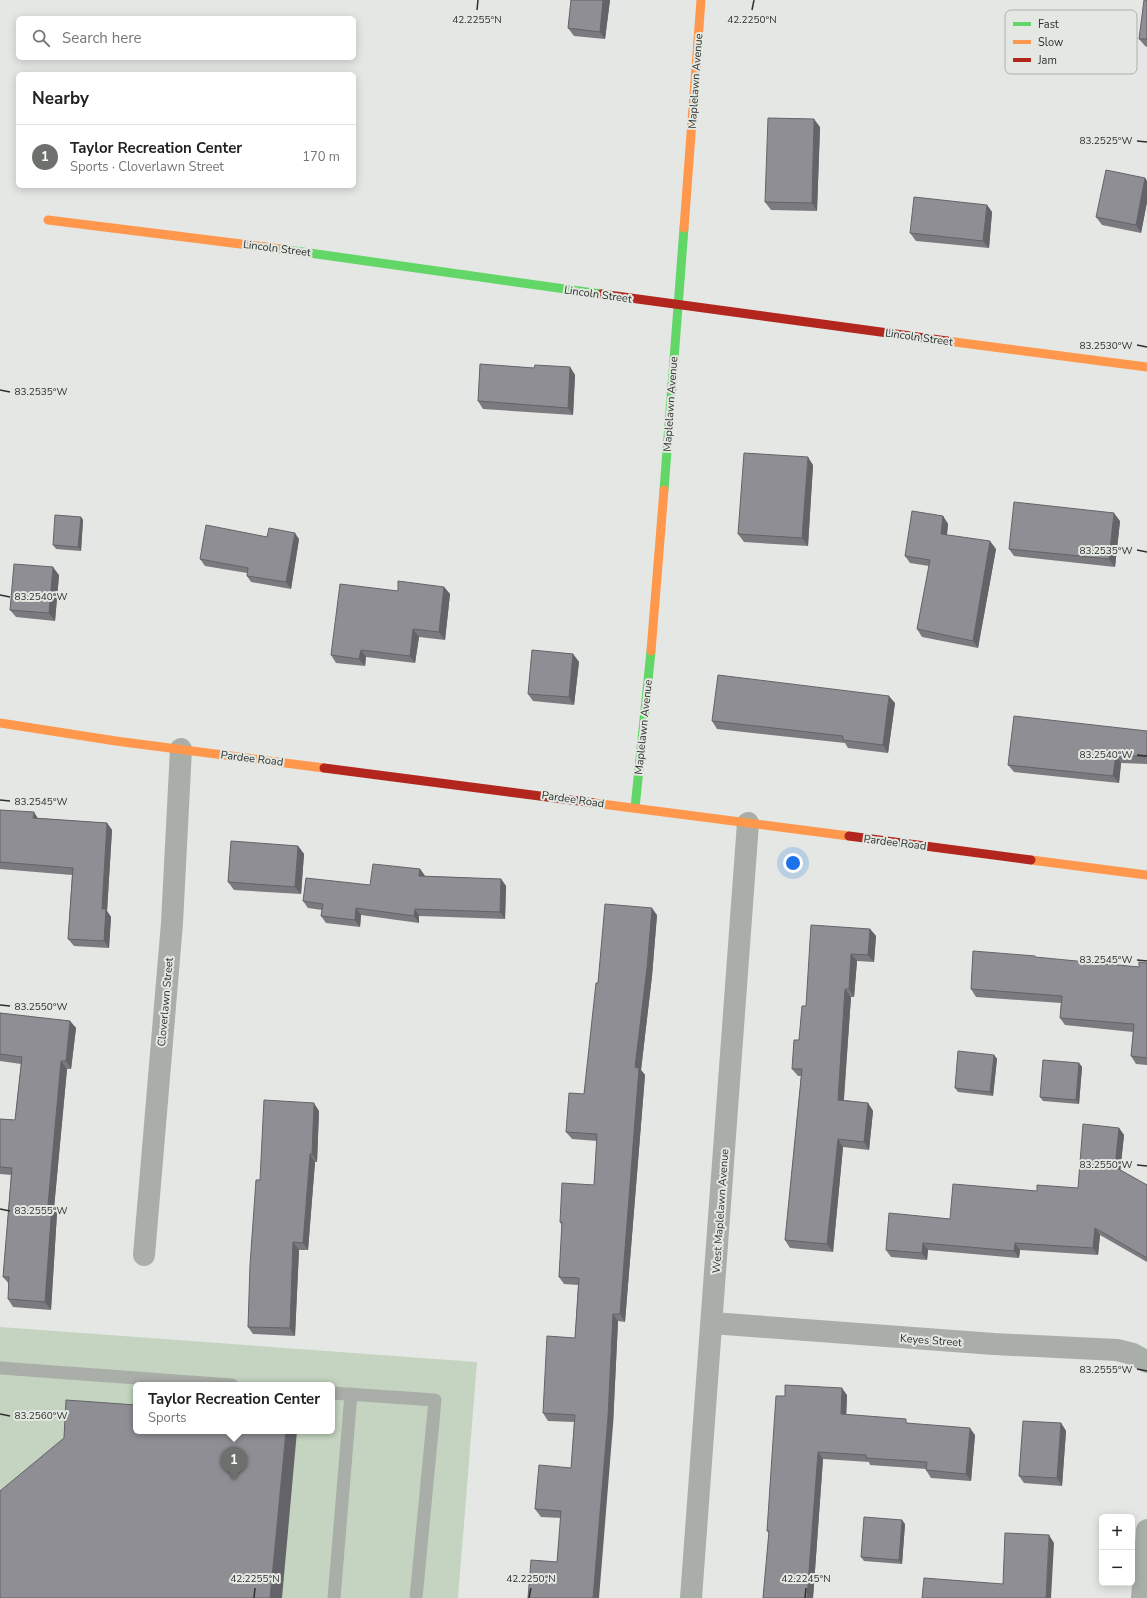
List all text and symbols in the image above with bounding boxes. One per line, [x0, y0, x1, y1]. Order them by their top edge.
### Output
legend [1005, 10, 1137, 74]
text: 42.2255°N [452, 13, 502, 27]
text: 42.2250°N [727, 13, 777, 27]
search box [16, 16, 356, 60]
text: Fast [1038, 17, 1059, 32]
icon: search [30, 27, 52, 49]
text: Search here [62, 28, 142, 48]
street label: Maplelawn Avenue [685, 33, 706, 129]
text: Slow [1038, 35, 1063, 50]
text: Jam [1037, 53, 1057, 68]
text: Nearby [32, 87, 89, 110]
text: 83.2525°W [1079, 134, 1133, 148]
text: Taylor Recreation Center [70, 138, 242, 158]
text: 1 [41, 148, 49, 166]
text: 170 m [302, 148, 340, 166]
text: Sports · Cloverlawn Street [70, 158, 224, 176]
street label: Lincoln Street [242, 237, 312, 260]
street label: Lincoln Street [563, 282, 633, 307]
street label: Lincoln Street [884, 325, 954, 350]
text: 83.2530°W [1079, 339, 1133, 353]
street label: Maplelawn Avenue [660, 356, 681, 452]
text: 83.2535°W [14, 385, 68, 399]
text: 83.2535°W [1079, 544, 1133, 558]
text: 83.2540°W [14, 590, 68, 604]
street label: Maplelawn Avenue [631, 679, 656, 775]
street label: Pardee Road [220, 747, 284, 770]
text: 83.2540°W [1079, 748, 1133, 762]
street label: Pardee Road [541, 788, 605, 811]
text: 83.2545°W [14, 795, 68, 809]
street label: Pardee Road [863, 831, 927, 854]
your location [783, 853, 803, 873]
text: 83.2545°W [1079, 953, 1133, 967]
street label: Cloverlawn Street [154, 957, 177, 1047]
text: 83.2550°W [14, 1000, 68, 1014]
street label: West Maplelawn Avenue [709, 1148, 732, 1274]
text: 83.2550°W [1079, 1158, 1133, 1172]
text: 83.2555°W [14, 1204, 68, 1218]
street label: Keyes Street [899, 1331, 963, 1350]
text: 83.2555°W [1079, 1363, 1133, 1377]
popup [133, 1382, 335, 1434]
text: Taylor Recreation Center [148, 1389, 320, 1409]
text: 83.2560°W [14, 1409, 68, 1423]
text: Sports [148, 1409, 187, 1427]
pin: 1 [221, 1447, 247, 1480]
map controls [1099, 1514, 1135, 1586]
button: + [1099, 1514, 1135, 1550]
button: − [1099, 1550, 1135, 1586]
text: 42.2255°N [230, 1572, 280, 1586]
text: 42.2250°N [506, 1572, 556, 1586]
text: 42.2245°N [781, 1572, 831, 1586]

